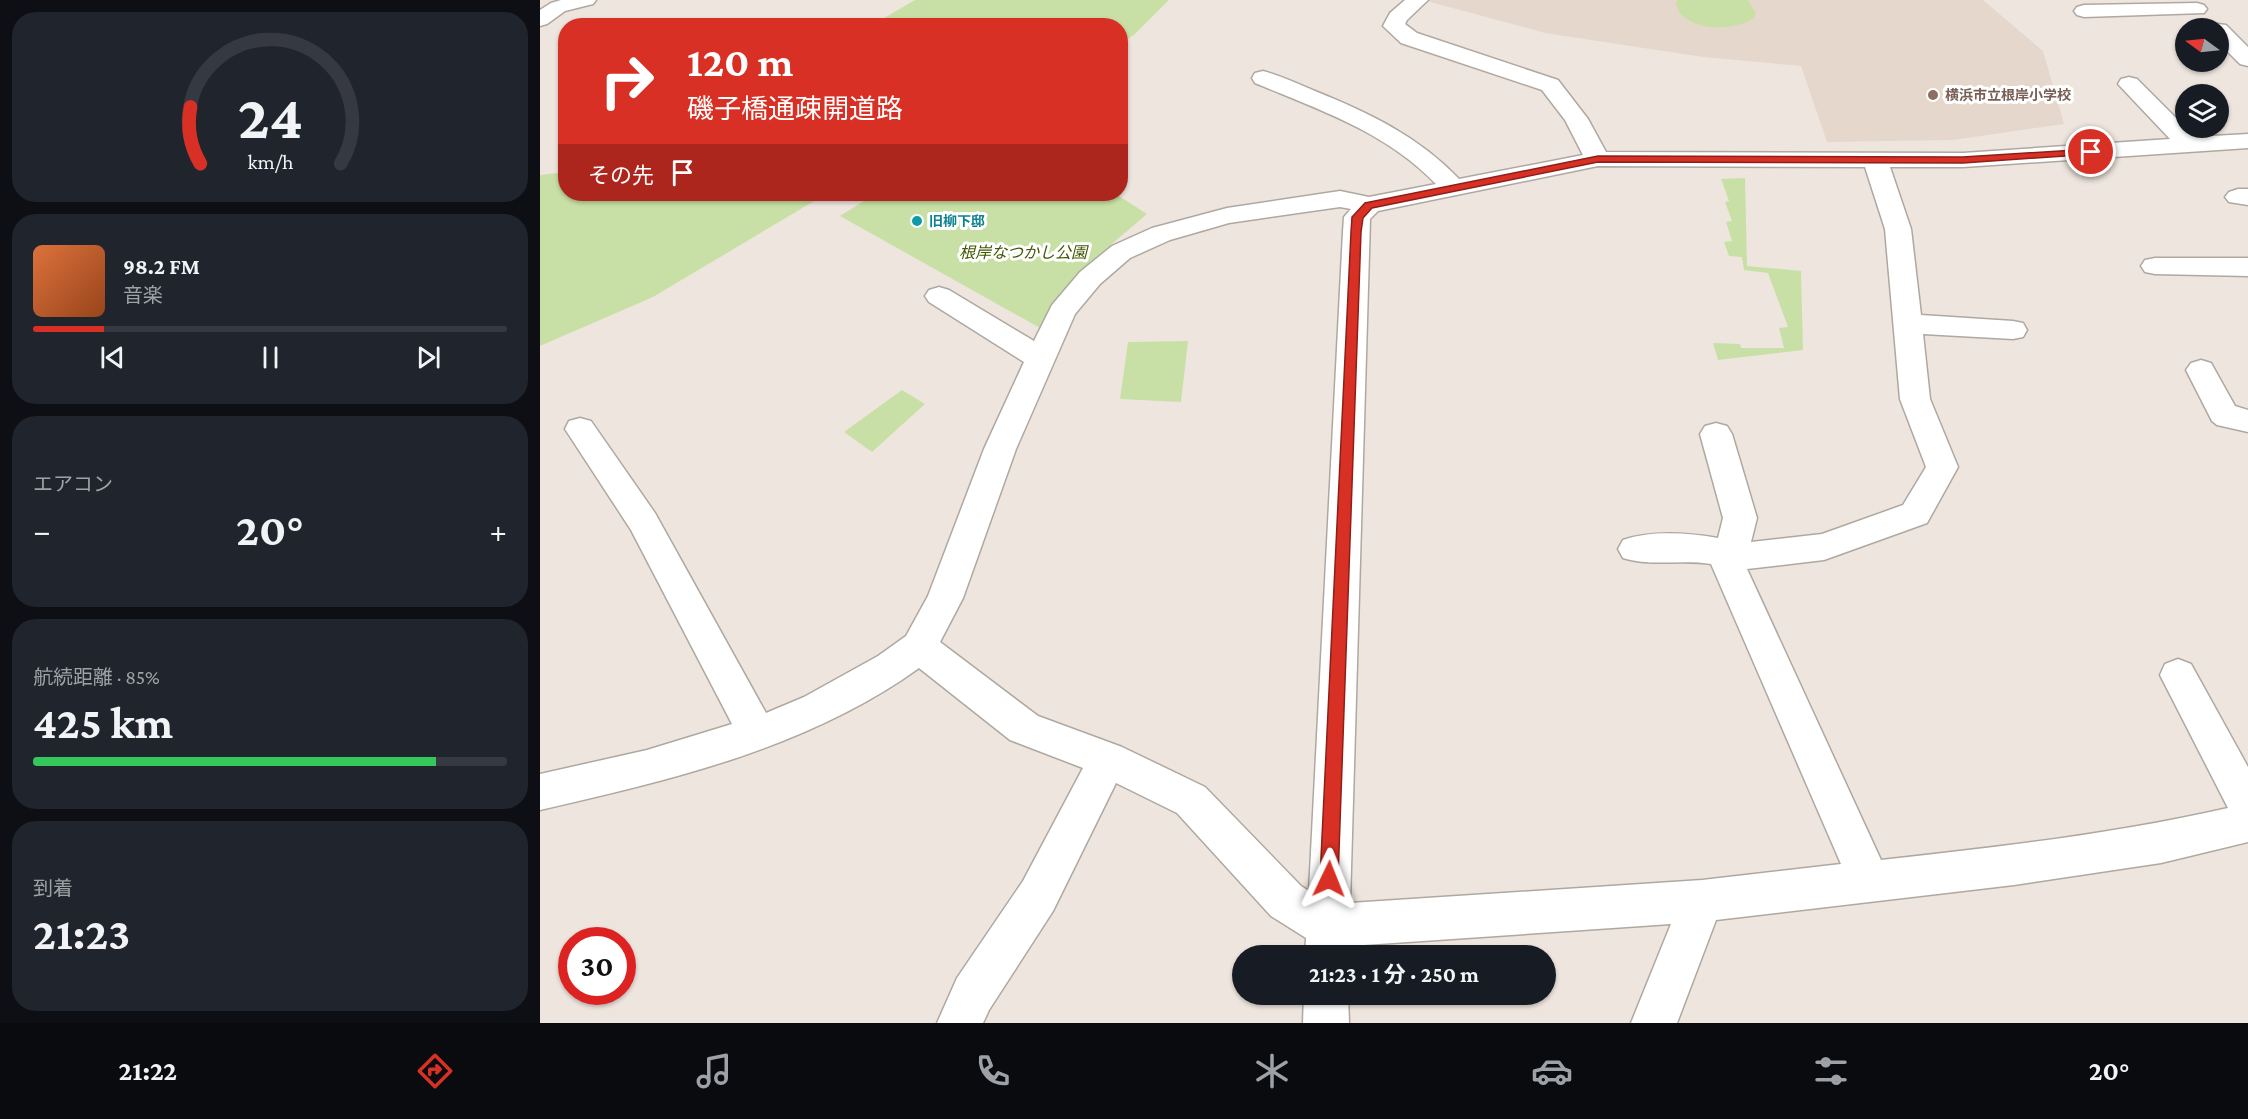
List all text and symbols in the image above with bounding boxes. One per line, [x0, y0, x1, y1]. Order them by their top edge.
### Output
north arrow [2175, 18, 2229, 72]
map controls [2175, 18, 2229, 138]
text: 120 m [687, 38, 793, 85]
icon: right [588, 42, 666, 120]
text: 24 [237, 82, 303, 151]
button: layers [2175, 84, 2229, 138]
place label: 横浜市立根岸小学校 [1945, 87, 2071, 103]
marker: 横浜市立根岸小学校 [1926, 88, 1940, 102]
text: 磯子橋通疎開道路 [687, 94, 903, 124]
pin [2065, 126, 2116, 177]
icon: arrive [2074, 135, 2107, 168]
text: km/h [247, 150, 294, 174]
icon: arrive [666, 156, 699, 189]
text: その先 [588, 163, 654, 188]
place label: 旧柳下邸 [929, 213, 985, 229]
marker: 旧柳下邸 [910, 214, 924, 228]
park label: 根岸なつかし公園 [959, 244, 1089, 261]
text: 98.2 FM [123, 254, 200, 279]
text: 音楽 [123, 284, 163, 306]
icon: previous [96, 341, 129, 374]
icon: pause [254, 341, 287, 374]
icon: next [412, 341, 445, 374]
text: エアコン [33, 473, 113, 495]
text: 20° [236, 505, 304, 555]
text: − [33, 512, 50, 549]
text: + [490, 512, 507, 549]
text: 航続距離 · 85% [33, 666, 160, 688]
text: 425 km [33, 698, 173, 748]
position arrow [1297, 847, 1361, 911]
text: 到着 [33, 877, 73, 899]
text: 21:23 [33, 909, 130, 959]
speed limit sign: 30 [558, 927, 636, 1005]
text: 21:23 · 1 分 · 250 m [1309, 962, 1479, 987]
icon: directions [414, 1050, 456, 1092]
icon: music [693, 1050, 735, 1092]
icon: phone [972, 1050, 1014, 1092]
icon: climate [1251, 1050, 1293, 1092]
icon: car [1531, 1050, 1573, 1092]
icon: filters [1810, 1050, 1852, 1092]
text: 21:22 [119, 1056, 177, 1086]
text: 20° [2089, 1056, 2129, 1086]

